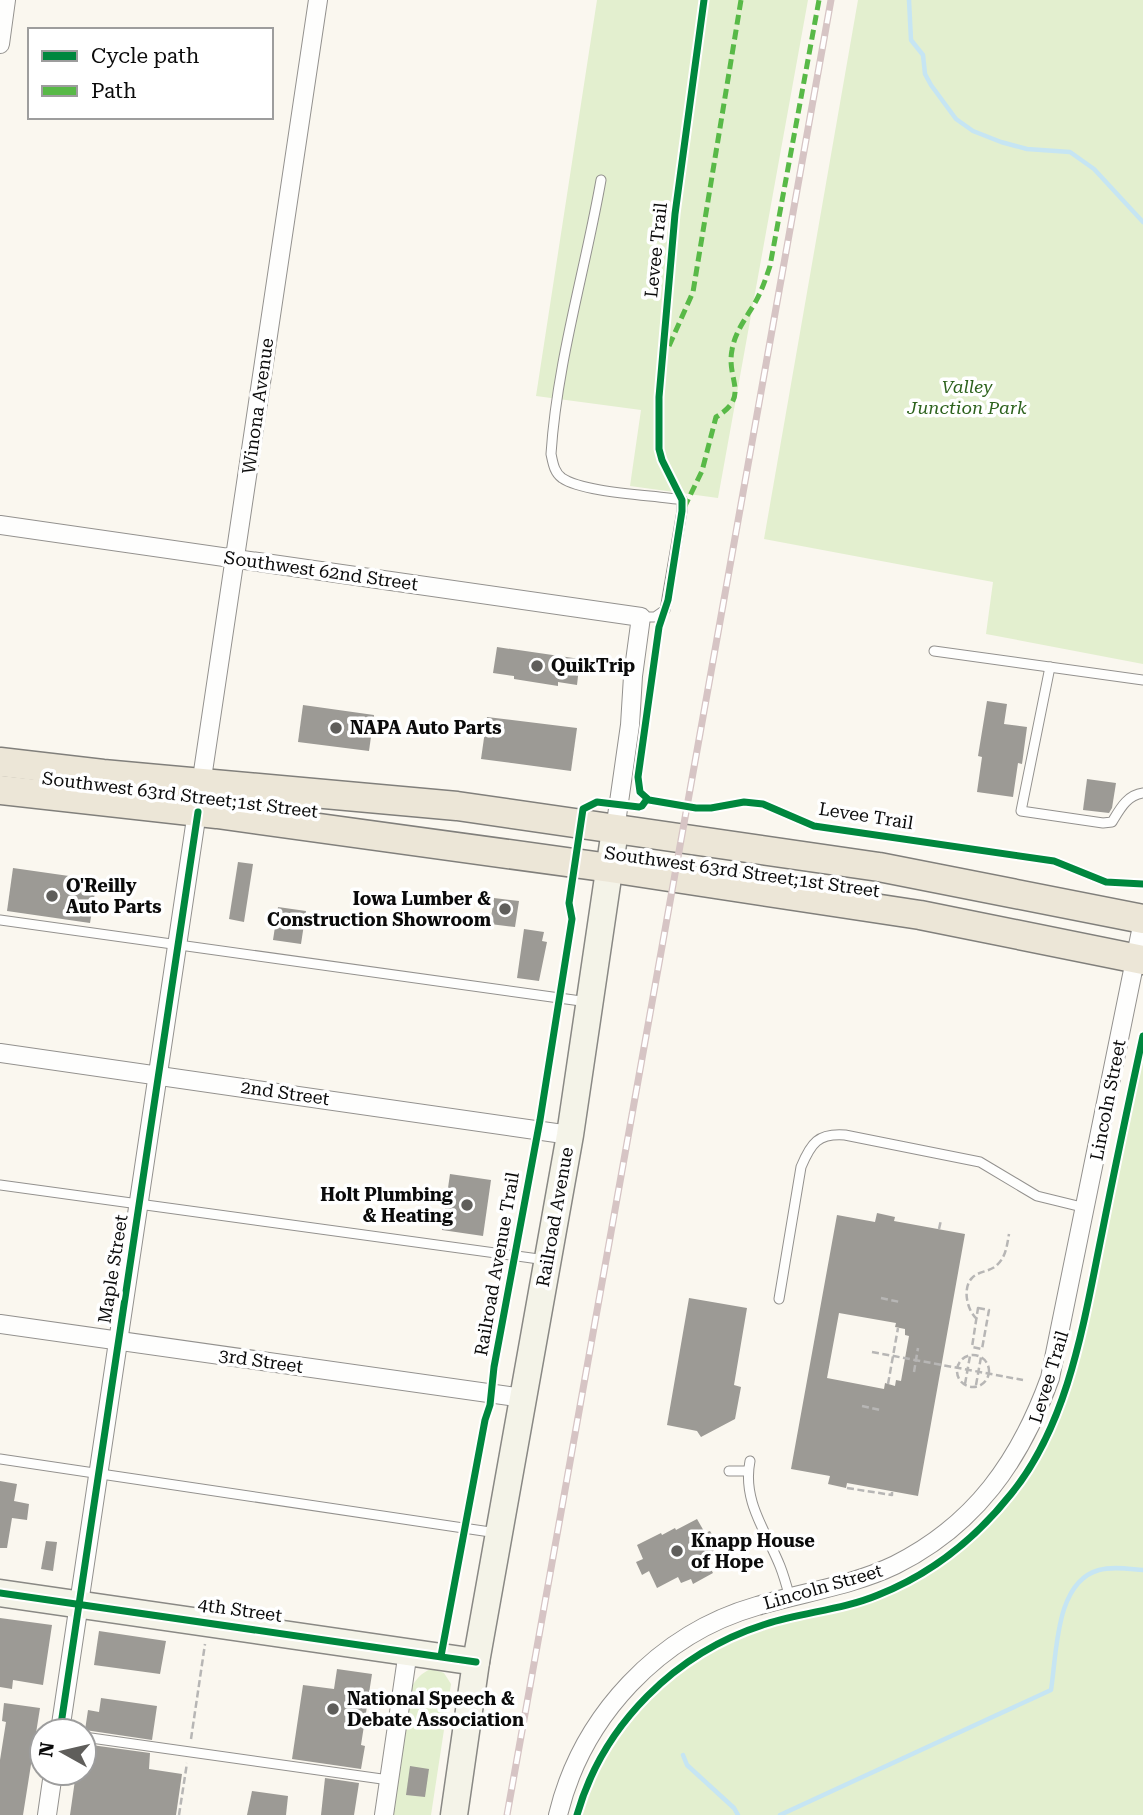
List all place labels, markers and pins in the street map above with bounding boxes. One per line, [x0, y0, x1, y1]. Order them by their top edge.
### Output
place label: QuikTrip [551, 655, 635, 676]
marker: QuikTrip [529, 658, 545, 674]
place label: NAPA Auto Parts [350, 717, 502, 738]
marker: NAPA Auto Parts [328, 720, 344, 736]
place label: O'Reilly Auto Parts [66, 875, 162, 917]
marker: O'Reilly Auto Parts [44, 888, 60, 904]
place label: Iowa Lumber & Construction Showroom [267, 888, 492, 930]
marker: Iowa Lumber & Construction Showroom [497, 901, 513, 917]
place label: Holt Plumbing & Heating [320, 1184, 454, 1226]
marker: Holt Plumbing & Heating [459, 1197, 475, 1213]
place label: Knapp House of Hope [691, 1530, 815, 1572]
marker: Knapp House of Hope [669, 1543, 685, 1559]
place label: National Speech & Debate Association [347, 1688, 524, 1730]
marker: National Speech & Debate Association [325, 1701, 341, 1717]

